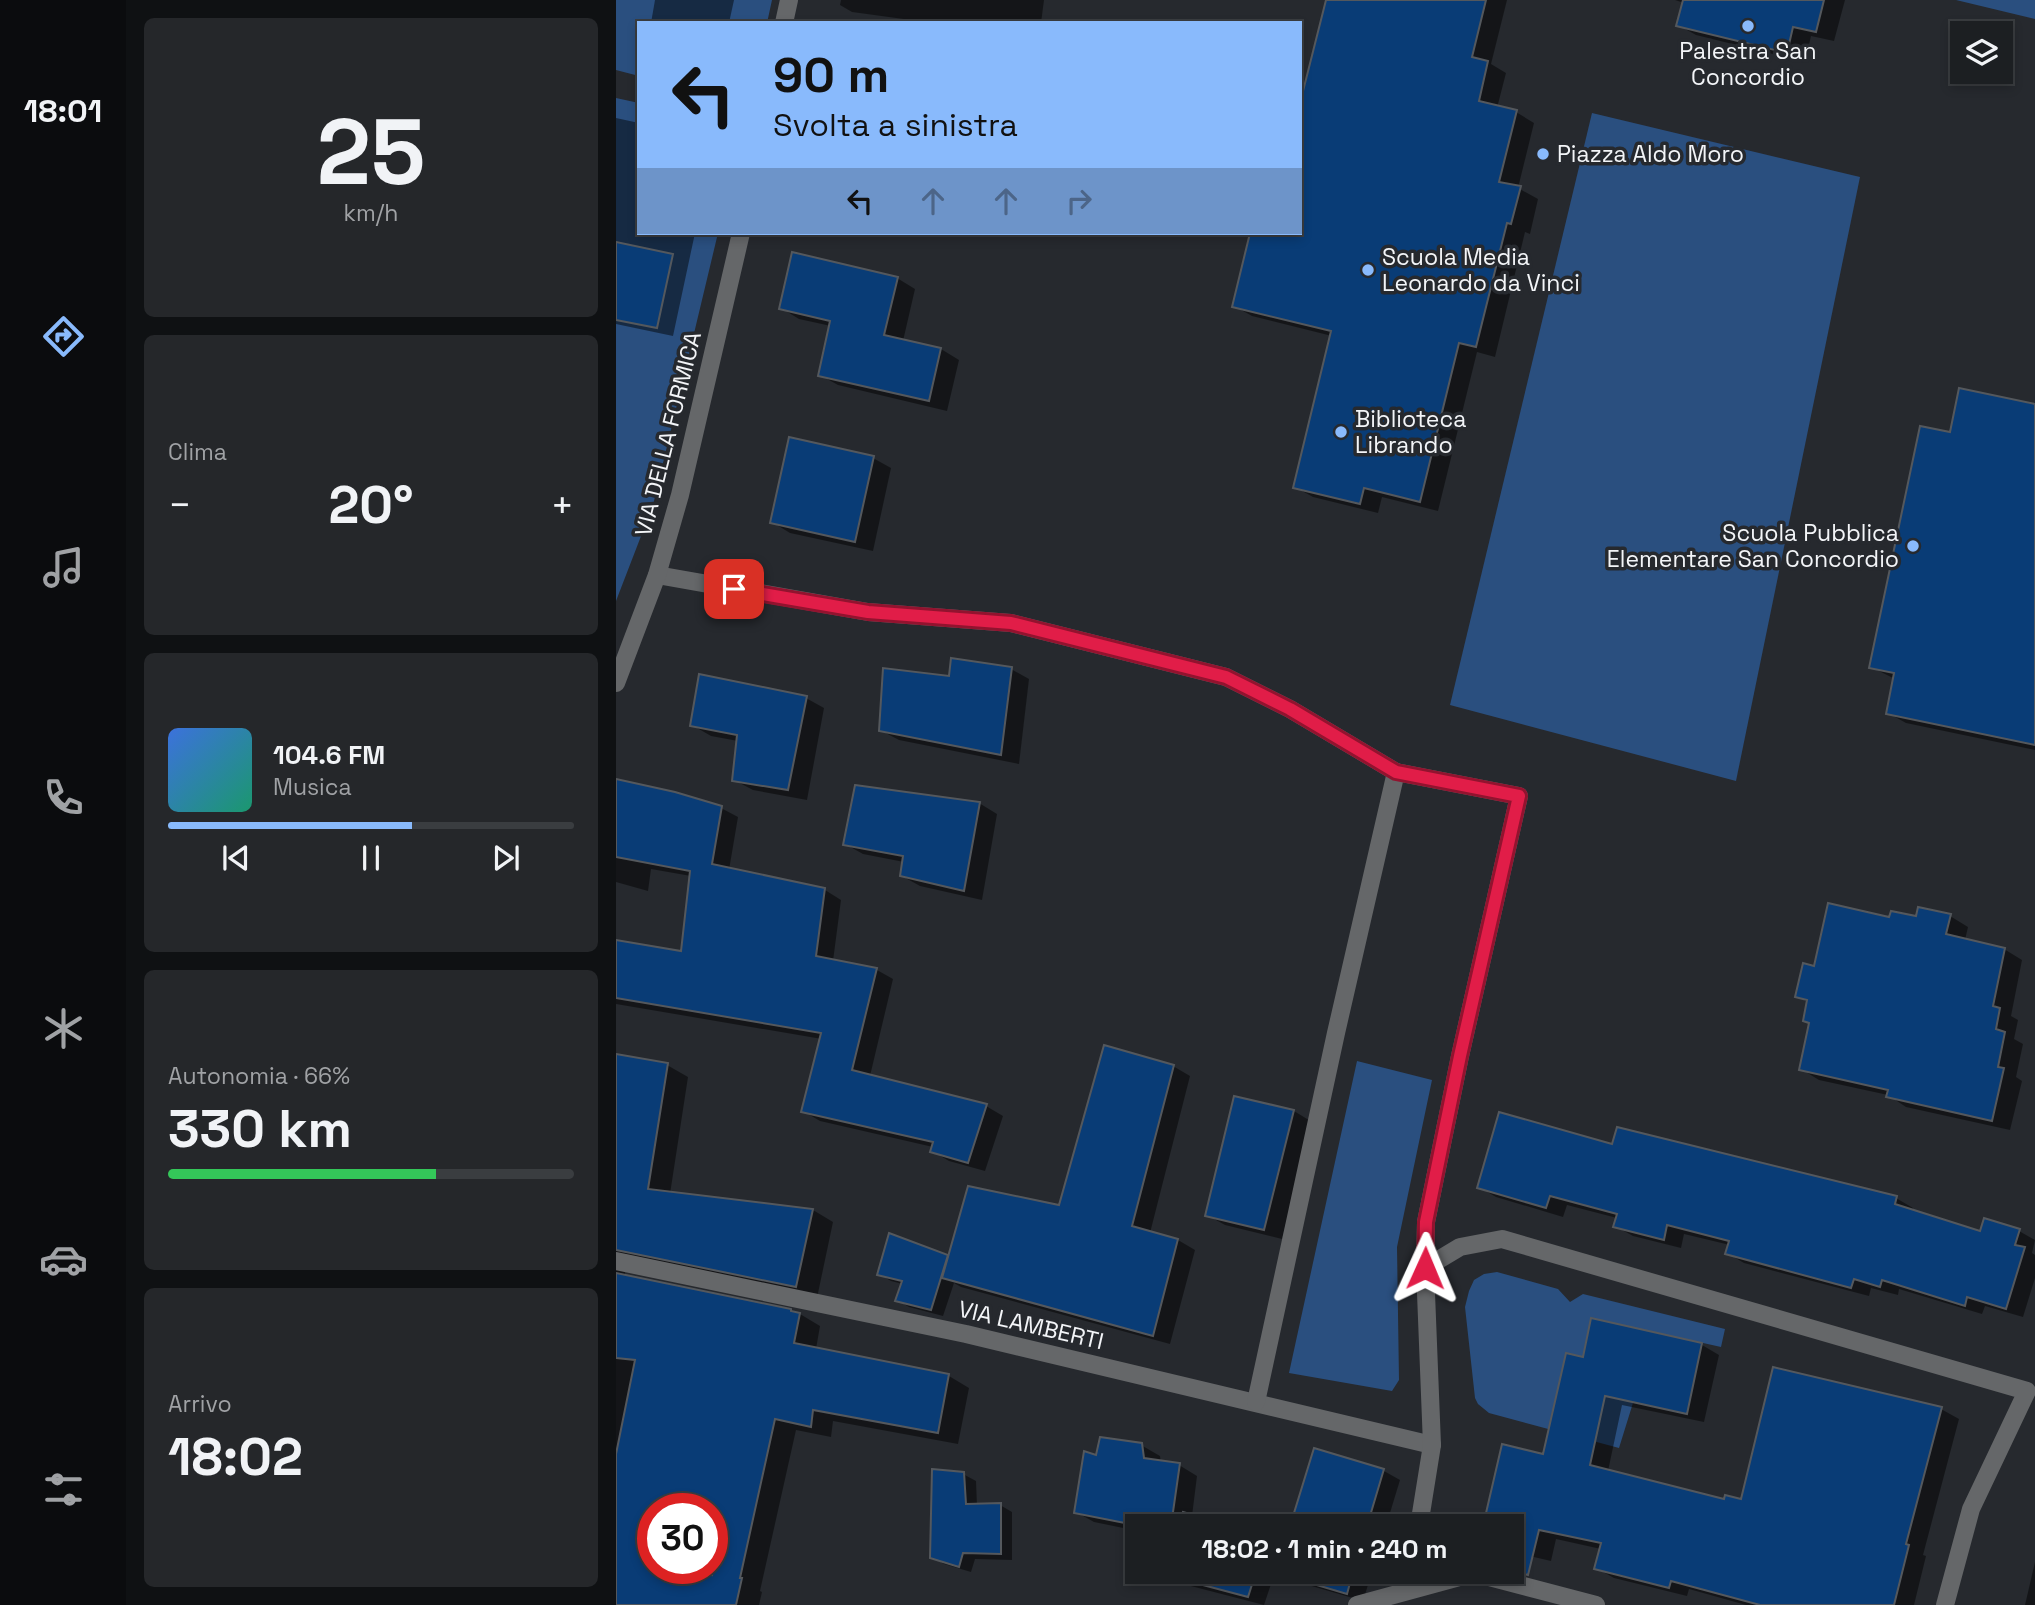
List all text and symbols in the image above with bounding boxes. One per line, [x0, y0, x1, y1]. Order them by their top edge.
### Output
marker: Palestra San Concordio [1740, 18, 1756, 34]
map controls [1950, 21, 2013, 84]
button: layers [1950, 21, 2013, 84]
place label: Palestra San Concordio [1679, 36, 1817, 92]
text: 90 m [773, 44, 889, 106]
icon: left [658, 49, 749, 140]
text: 18:01 [24, 91, 102, 131]
text: 25 [317, 94, 425, 211]
text: Svolta a sinistra [773, 105, 1018, 145]
place label: Piazza Aldo Moro [1557, 139, 1744, 169]
marker: Piazza Aldo Moro [1535, 146, 1551, 162]
icon: left [841, 182, 879, 220]
icon: ahead [914, 182, 952, 220]
icon: ahead [987, 182, 1025, 220]
icon: right [1060, 182, 1098, 220]
text: km/h [344, 198, 398, 228]
place label: Scuola Media Leonardo da Vinci [1382, 242, 1580, 298]
marker: Scuola Media Leonardo da Vinci [1360, 262, 1376, 278]
icon: directions [39, 312, 88, 361]
street label: VIA DELLA FORMICA [628, 328, 708, 540]
place label: Biblioteca Librando [1355, 404, 1466, 460]
marker: Biblioteca Librando [1333, 424, 1349, 440]
text: Clima [168, 437, 227, 467]
text: 20° [328, 472, 414, 538]
text: − [168, 481, 192, 529]
text: + [550, 481, 574, 529]
place label: Scuola Pubblica Elementare San Concordio [1607, 518, 1899, 574]
marker: Scuola Pubblica Elementare San Concordio [1905, 538, 1921, 554]
icon: music [39, 543, 88, 592]
pin [704, 559, 764, 619]
icon: arrive [715, 570, 753, 608]
text: 104.6 FM [273, 738, 385, 772]
text: Musica [273, 772, 352, 802]
icon: phone [39, 773, 88, 822]
icon: previous [217, 839, 255, 877]
icon: pause [352, 839, 390, 877]
icon: next [487, 839, 525, 877]
icon: climate [39, 1004, 88, 1053]
text: Autonomia · 66% [168, 1061, 350, 1091]
text: 330 km [168, 1096, 352, 1162]
position arrow [1388, 1231, 1462, 1305]
icon: car [39, 1235, 88, 1284]
street label: VIA LAMBERTI [955, 1294, 1107, 1356]
text: Arrivo [168, 1389, 232, 1419]
text: 18:02 [168, 1424, 303, 1490]
icon: filters [39, 1465, 88, 1514]
speed limit sign: 30 [637, 1493, 728, 1584]
text: 18:02 · 1 min · 240 m [1202, 1532, 1447, 1566]

